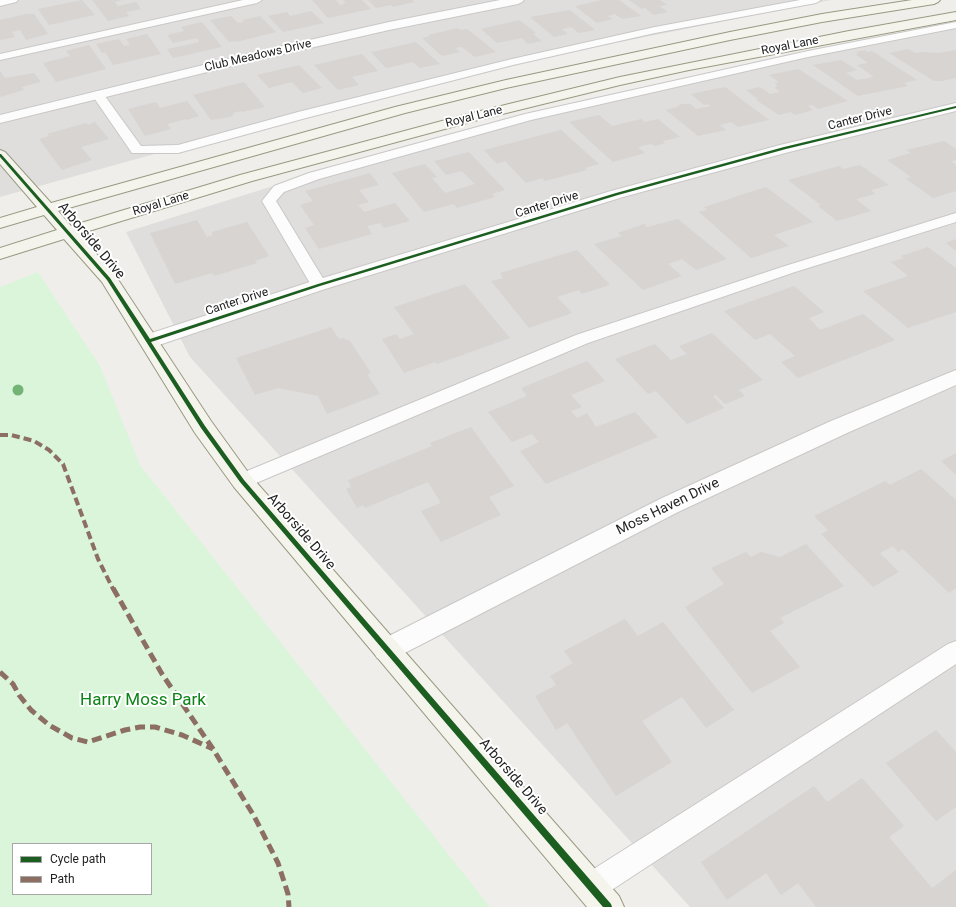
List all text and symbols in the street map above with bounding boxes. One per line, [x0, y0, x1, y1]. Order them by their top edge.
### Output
street label: Royal Lane [760, 33, 820, 59]
street label: Club Meadows Drive [203, 37, 313, 75]
street label: Royal Lane [444, 103, 504, 131]
street label: Canter Drive [827, 104, 893, 134]
street label: Royal Lane [131, 189, 191, 219]
street label: Canter Drive [514, 189, 580, 221]
street label: Arborside Drive [54, 199, 128, 283]
street label: Canter Drive [204, 285, 270, 319]
street label: Moss Haven Drive [614, 475, 722, 539]
street label: Arborside Drive [263, 491, 339, 573]
park label: Harry Moss Park [80, 691, 206, 711]
street label: Arborside Drive [475, 736, 551, 818]
legend [12, 843, 152, 895]
text: Cycle path [50, 852, 106, 866]
text: Path [50, 872, 75, 886]

